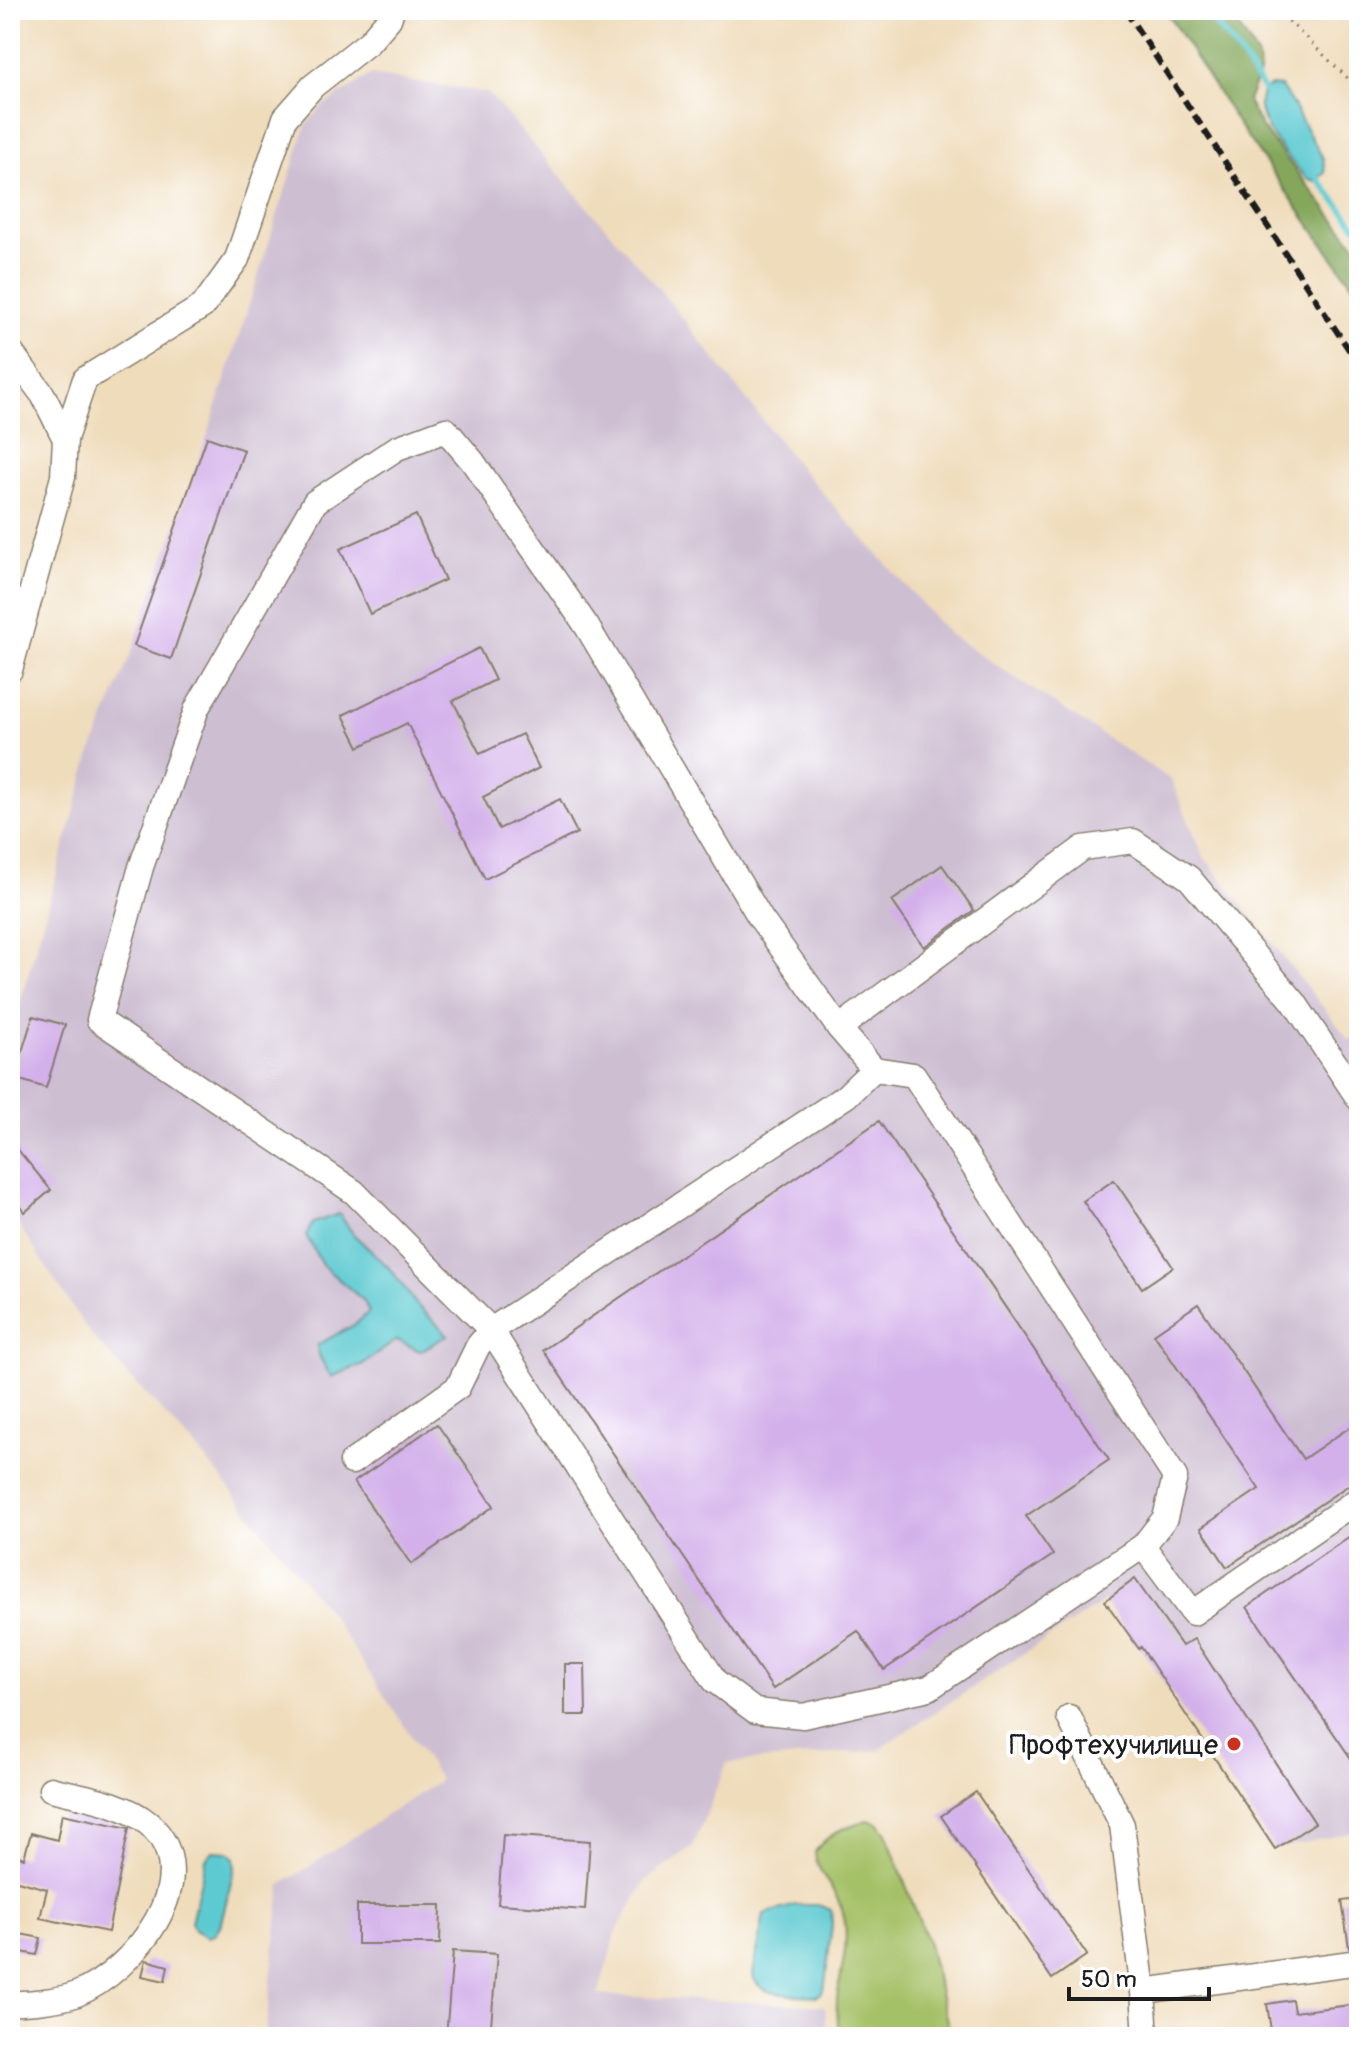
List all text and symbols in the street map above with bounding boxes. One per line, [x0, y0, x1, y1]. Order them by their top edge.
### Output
place label: Профтехучилище [1009, 1728, 1218, 1763]
marker: Профтехучилище [1225, 1735, 1243, 1753]
scale bar [1069, 1951, 1209, 2001]
text: 50 m [1081, 1965, 1137, 1994]

